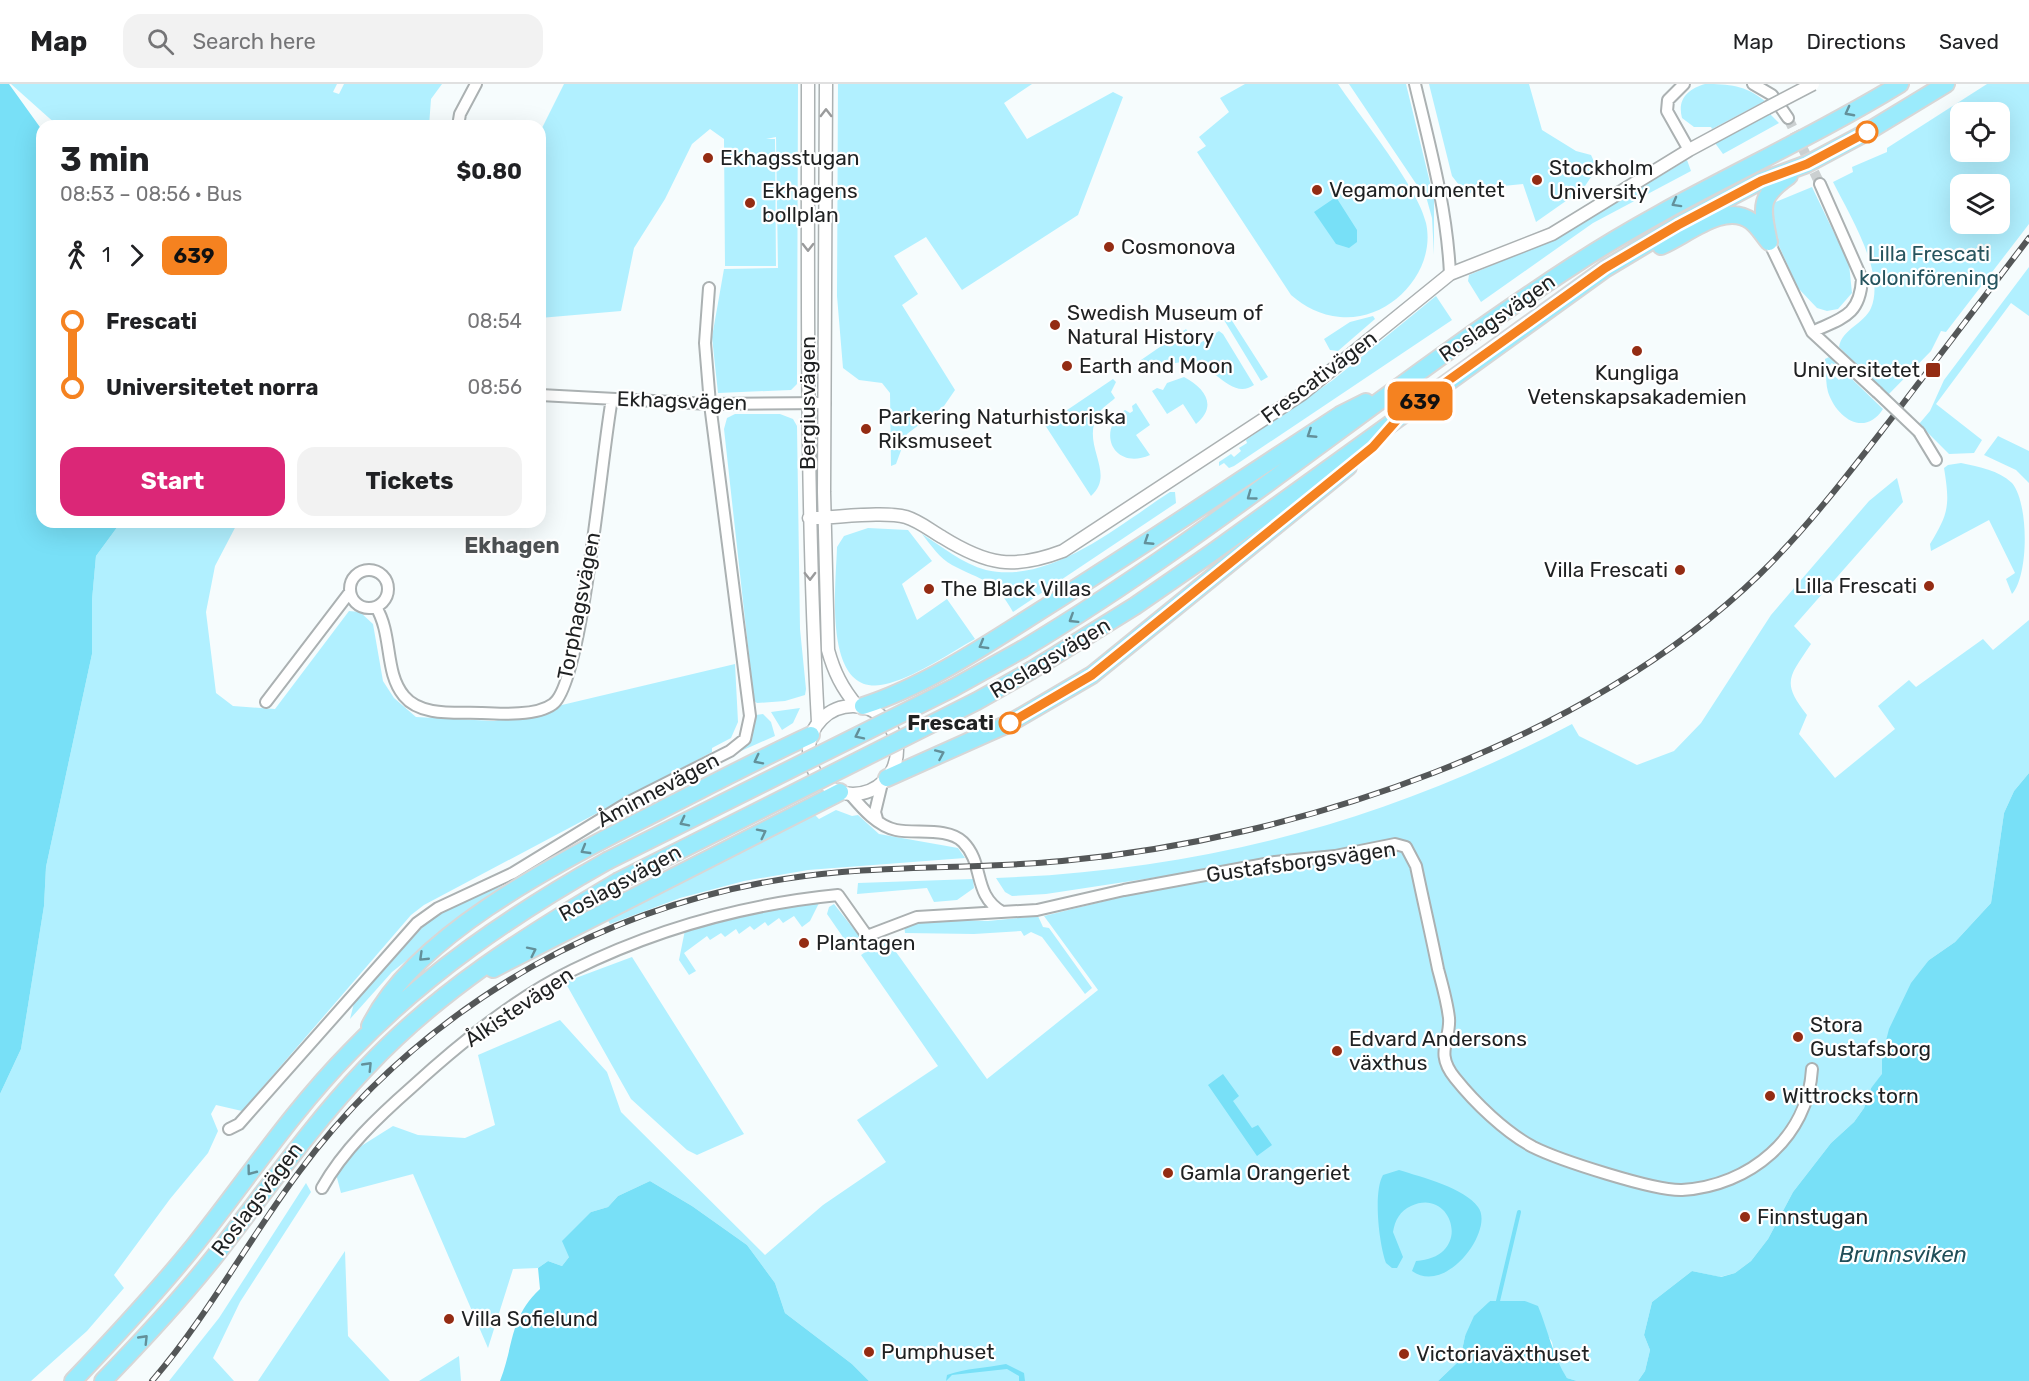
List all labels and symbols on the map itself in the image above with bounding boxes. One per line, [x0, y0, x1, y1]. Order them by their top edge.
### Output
one-way arrow [1844, 105, 1855, 116]
one-way arrow [820, 109, 832, 118]
unlabelled marker [1856, 121, 1878, 143]
place label: Ekhagsstugan [720, 145, 860, 170]
marker: Ekhagsstugan [701, 151, 715, 165]
place label: Stockholm University [1549, 155, 1653, 204]
marker: Stockholm University [1530, 173, 1544, 187]
place label: Vegamonumentet [1329, 177, 1505, 202]
place label: Ekhagens bollplan [762, 178, 858, 227]
marker: Vegamonumentet [1310, 183, 1324, 197]
marker: Ekhagens bollplan [743, 196, 757, 210]
one-way arrow [1672, 196, 1682, 207]
place label: Cosmonova [1121, 234, 1236, 259]
marker: Cosmonova [1102, 240, 1116, 254]
park label: Lilla Frescati koloniförening [1859, 241, 1999, 290]
one-way arrow [802, 243, 814, 252]
street label: Roslagsvägen [1434, 268, 1560, 367]
place label: Swedish Museum of Natural History [1067, 300, 1263, 349]
marker: Swedish Museum of Natural History [1048, 318, 1062, 332]
street label: Frescativägen [1256, 325, 1381, 428]
street label: Bergiusvägen [795, 336, 820, 470]
marker: Kungliga Vetenskapsakademien [1630, 344, 1644, 358]
place label: Earth and Moon [1079, 353, 1233, 378]
place label: Universitetet [1793, 357, 1920, 382]
marker: Earth and Moon [1060, 359, 1074, 373]
place label: Kungliga Vetenskapsakademien [1527, 360, 1747, 409]
marker: Universitetet [1924, 361, 1942, 379]
line badge: 639 [1386, 382, 1454, 420]
street label: Ekhagsvägen [616, 386, 748, 415]
place label: Parkering Naturhistoriska Riksmuseet [878, 404, 1126, 453]
marker: Parkering Naturhistoriska Riksmuseet [859, 422, 873, 436]
one-way arrow [1307, 427, 1318, 438]
one-way arrow [1246, 489, 1257, 500]
street label: Torphagsvägen [552, 530, 605, 682]
district label: Ekhagen [464, 532, 560, 559]
one-way arrow [1144, 534, 1155, 545]
place label: Villa Frescati [1544, 557, 1668, 582]
marker: Villa Frescati [1673, 563, 1687, 577]
one-way arrow [804, 572, 817, 581]
place label: Lilla Frescati [1795, 573, 1917, 598]
place label: The Black Villas [941, 576, 1091, 601]
marker: Lilla Frescati [1922, 579, 1936, 593]
marker: The Black Villas [922, 582, 936, 596]
one-way arrow [1069, 611, 1079, 623]
street label: Roslagsvägen [985, 612, 1114, 703]
one-way arrow [979, 638, 989, 650]
place label: Frescati [907, 710, 994, 735]
marker: Frescati [999, 712, 1021, 734]
one-way arrow [854, 727, 865, 739]
street label: Åminnevägen [593, 747, 723, 832]
one-way arrow [934, 749, 945, 761]
one-way arrow [754, 753, 765, 764]
one-way arrow [680, 814, 691, 826]
one-way arrow [755, 829, 766, 841]
street label: Gustafsborgsvägen [1205, 836, 1397, 887]
street label: Roslagsvägen [554, 839, 685, 926]
one-way arrow [581, 843, 591, 854]
place label: Plantagen [816, 930, 916, 955]
marker: Plantagen [797, 936, 811, 950]
one-way arrow [525, 946, 536, 958]
one-way arrow [420, 950, 431, 961]
street label: Ålkistevägen [460, 961, 578, 1052]
place label: Stora Gustafsborg [1810, 1012, 1931, 1061]
place label: Edvard Andersons växthus [1349, 1026, 1527, 1075]
marker: Stora Gustafsborg [1791, 1030, 1805, 1044]
marker: Edvard Andersons växthus [1330, 1044, 1344, 1058]
one-way arrow [360, 1063, 371, 1074]
place label: Wittrocks torn [1782, 1083, 1919, 1108]
marker: Wittrocks torn [1763, 1089, 1777, 1103]
street label: Roslagsvägen [206, 1137, 307, 1260]
place label: Gamla Orangeriet [1180, 1160, 1350, 1185]
one-way arrow [247, 1164, 258, 1175]
marker: Gamla Orangeriet [1161, 1166, 1175, 1180]
place label: Finnstugan [1757, 1204, 1868, 1229]
marker: Finnstugan [1738, 1210, 1752, 1224]
water label: Brunnsviken [1839, 1241, 1967, 1268]
place label: Villa Sofielund [461, 1306, 598, 1331]
marker: Villa Sofielund [442, 1312, 456, 1326]
one-way arrow [136, 1335, 147, 1346]
place label: Pumphuset [881, 1339, 994, 1364]
place label: Victoriaväxthuset [1416, 1341, 1589, 1366]
marker: Pumphuset [862, 1345, 876, 1359]
marker: Victoriaväxthuset [1397, 1347, 1411, 1361]

